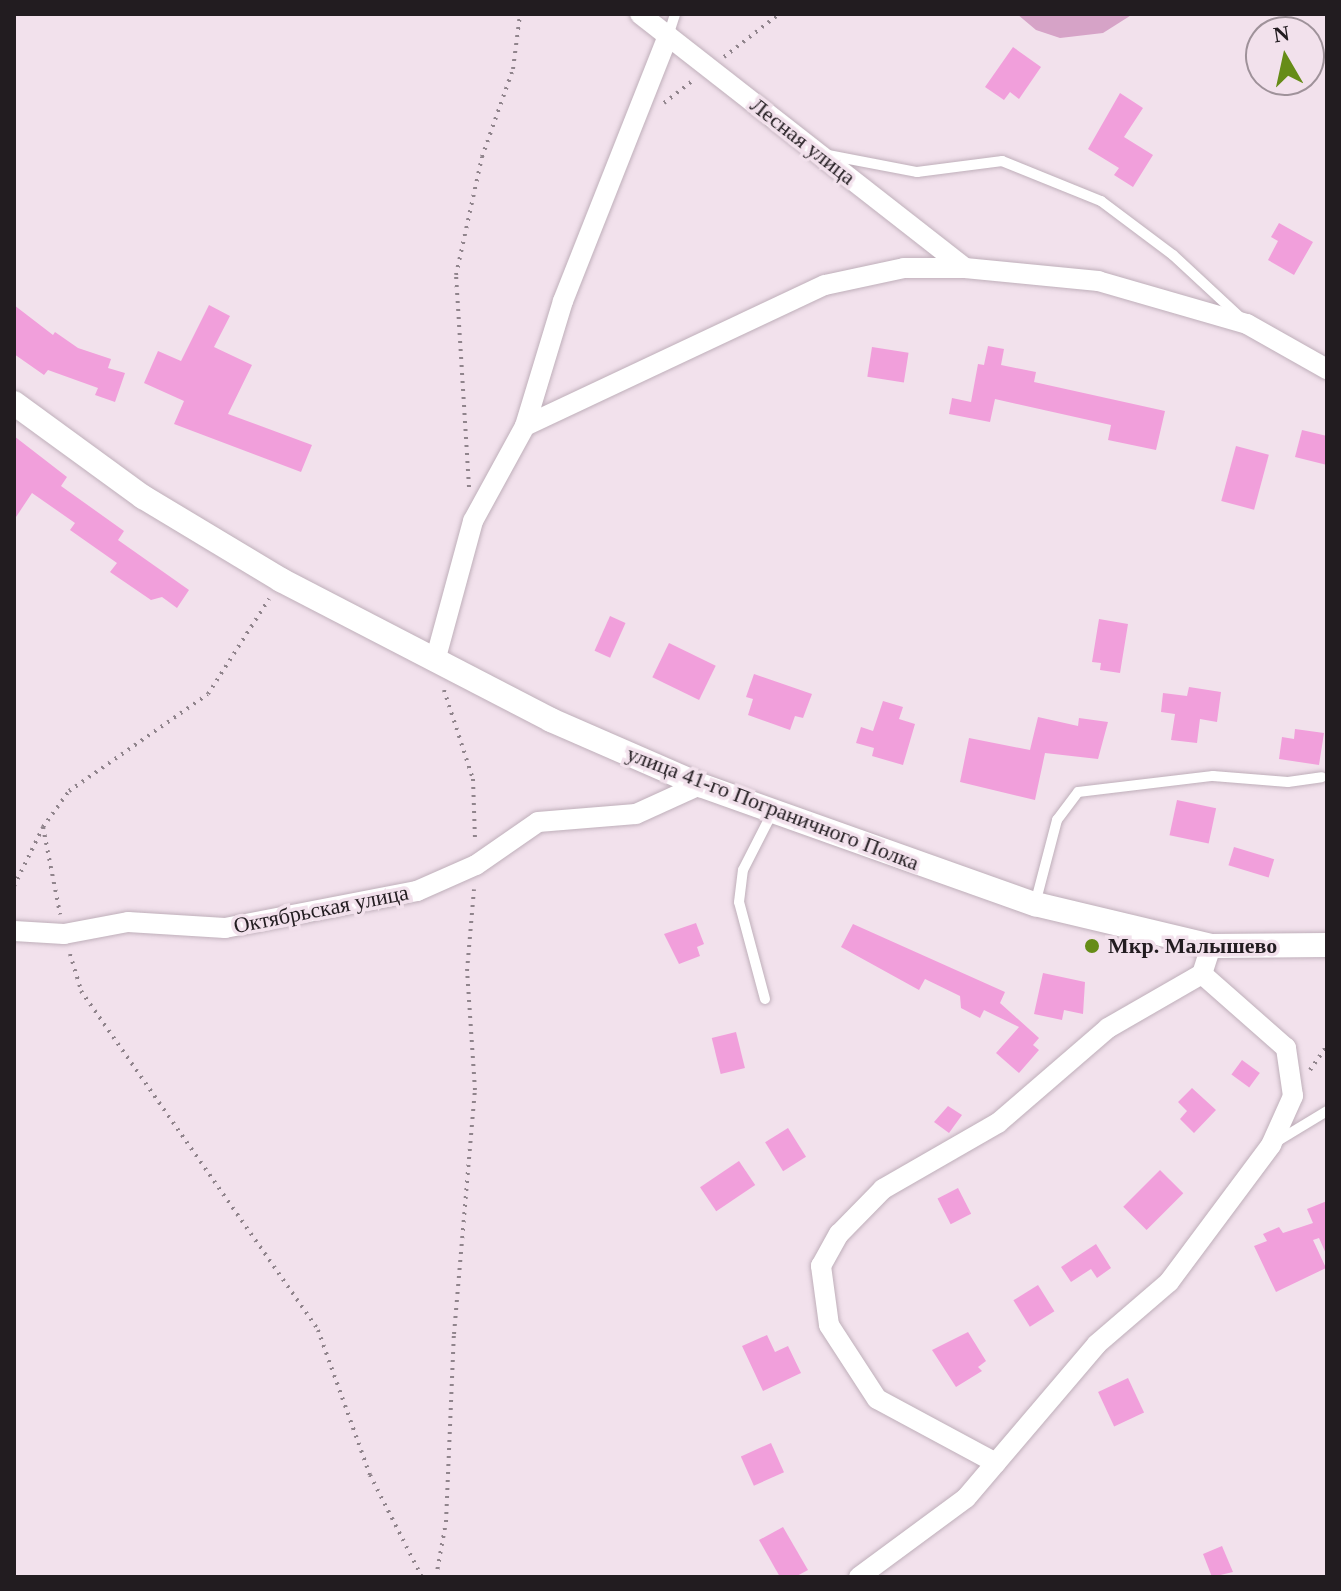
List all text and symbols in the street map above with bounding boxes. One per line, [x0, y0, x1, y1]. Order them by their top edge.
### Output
north arrow [1245, 16, 1325, 96]
text: N [1272, 20, 1291, 47]
street label: Лесная улица [745, 92, 861, 190]
street label: улица 41-го Пограничного Полка [623, 740, 923, 876]
street label: Октябрьская улица [231, 879, 411, 939]
place label: Мкр. Малышево [1108, 933, 1277, 959]
marker: Мкр. Малышево [1083, 937, 1101, 955]

